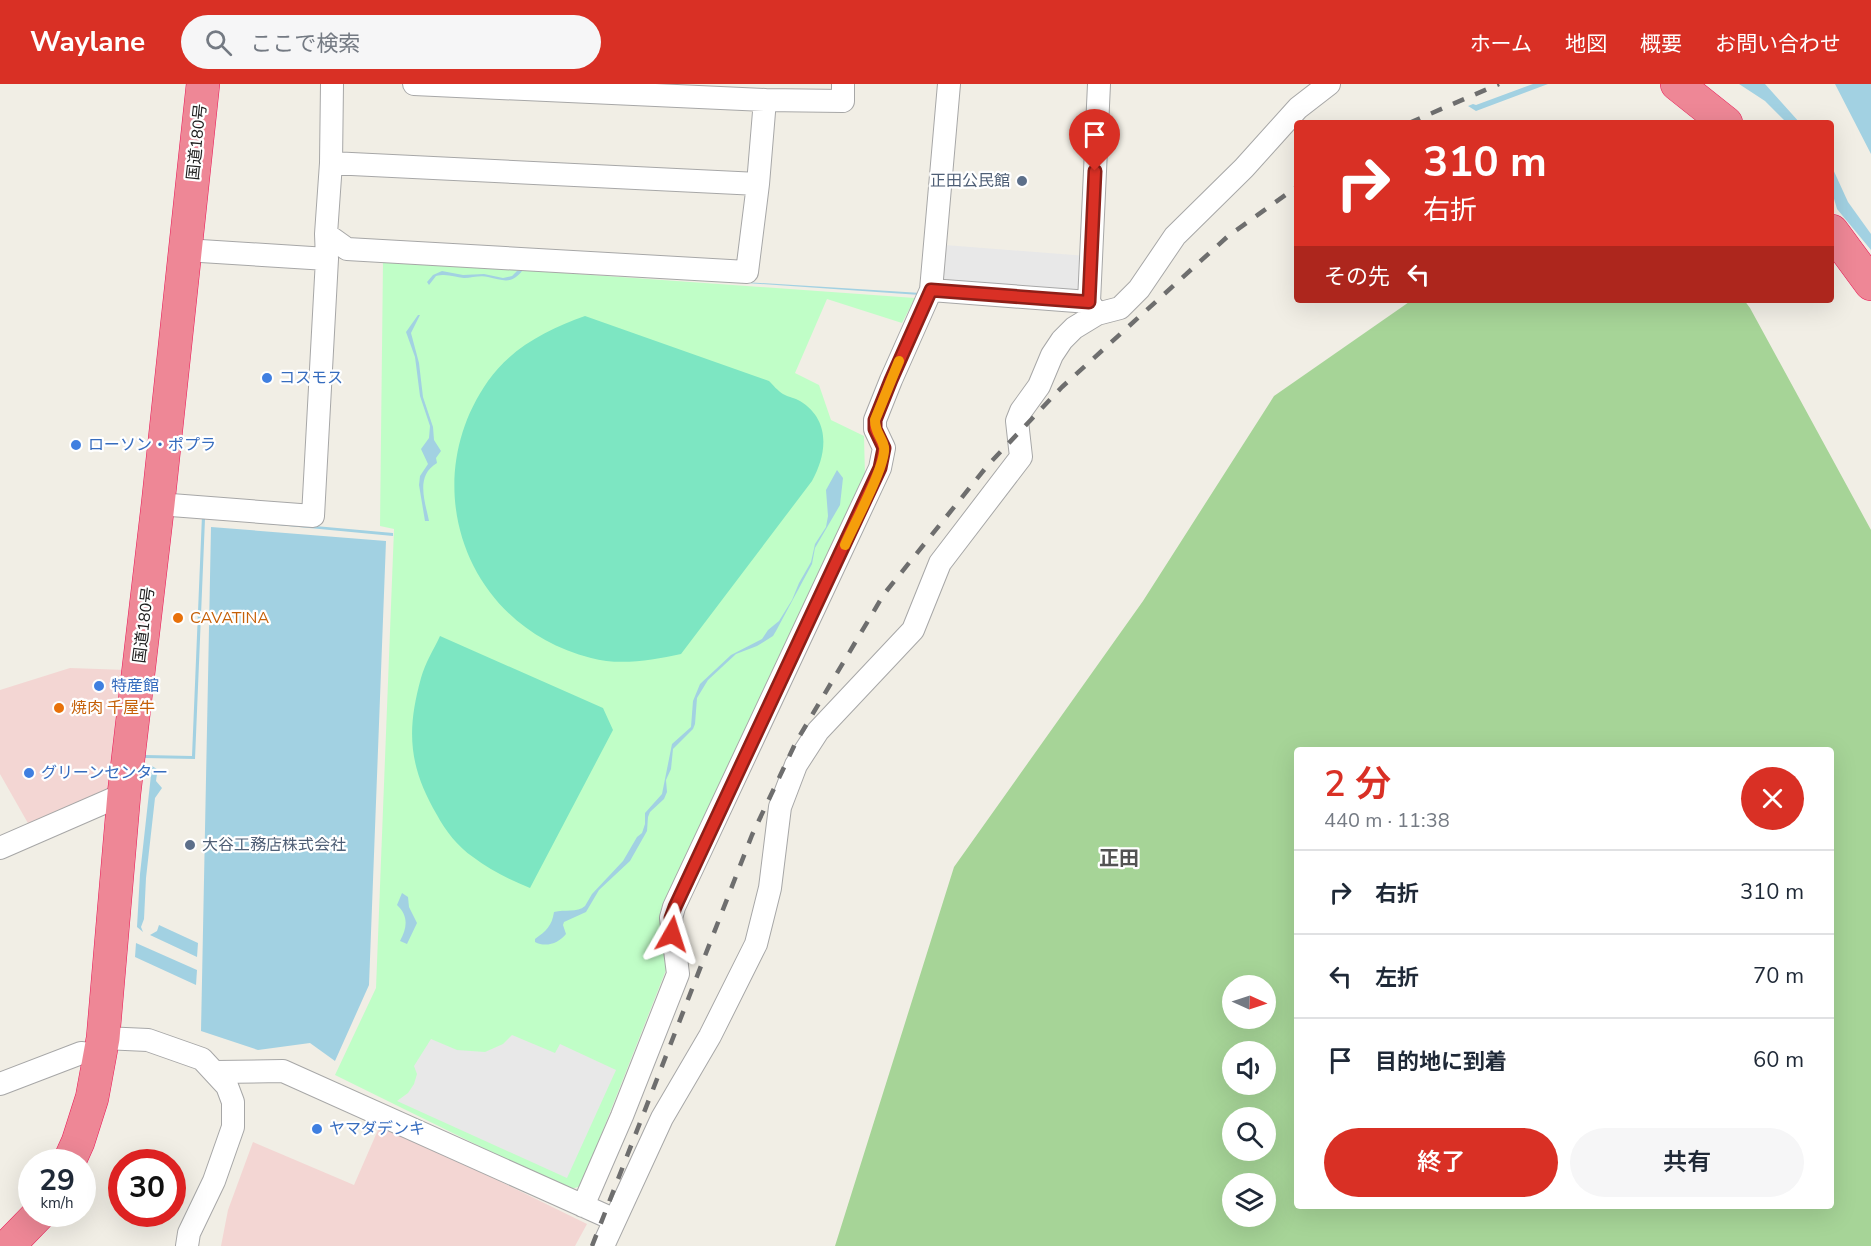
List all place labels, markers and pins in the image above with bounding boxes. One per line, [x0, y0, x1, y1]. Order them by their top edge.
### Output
pin [1069, 109, 1120, 171]
place label: 正田公民館 [930, 170, 1010, 192]
marker: 正田公民館 [1015, 174, 1029, 188]
place label: コスモス [279, 367, 343, 389]
marker: コスモス [260, 371, 274, 385]
place label: ローソン・ポプラ [88, 434, 216, 456]
marker: ローソン・ポプラ [69, 438, 83, 452]
place label: CAVATINA [190, 607, 269, 629]
marker: CAVATINA [171, 611, 185, 625]
place label: 特産館 [111, 675, 159, 697]
marker: 特産館 [92, 679, 106, 693]
place label: 焼肉 千屋牛 [71, 697, 155, 719]
marker: 焼肉 千屋牛 [52, 701, 66, 715]
place label: グリーンセンター [41, 762, 168, 784]
marker: グリーンセンター [22, 766, 36, 780]
place label: 大谷工務店株式会社 [202, 834, 346, 856]
marker: 大谷工務店株式会社 [183, 838, 197, 852]
place label: ヤマダデンキ [329, 1118, 425, 1140]
marker: ヤマダデンキ [310, 1122, 324, 1136]

